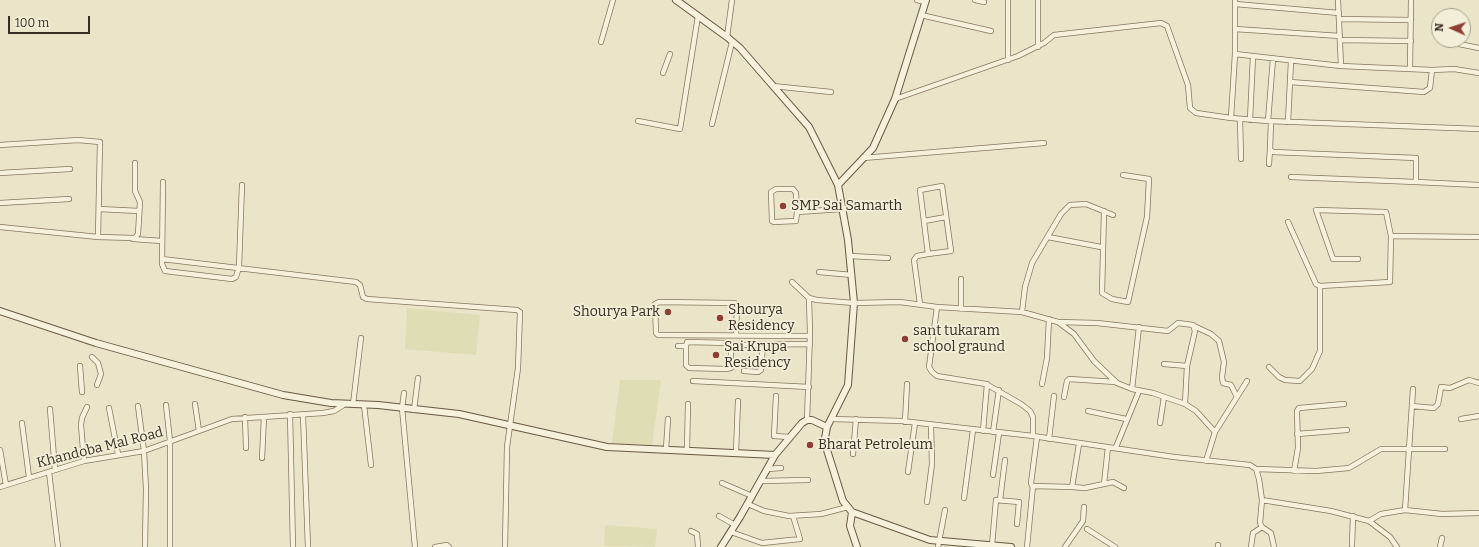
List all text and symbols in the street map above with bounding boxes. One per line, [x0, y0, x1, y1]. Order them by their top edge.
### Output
scale bar [10, 8, 92, 34]
north arrow [1431, 8, 1471, 48]
text: 100 m [15, 16, 49, 30]
text: N [1433, 23, 1446, 32]
place label: SMP Sai Samarth [791, 198, 902, 214]
marker: SMP Sai Samarth [778, 201, 788, 211]
place label: Shourya Residency [728, 302, 795, 334]
place label: Shourya Park [573, 304, 660, 320]
marker: Shourya Park [663, 307, 673, 317]
marker: Shourya Residency [715, 313, 725, 323]
place label: sant tukaram school graund [913, 323, 1005, 356]
marker: sant tukaram school graund [900, 334, 910, 344]
place label: Sai Krupa Residency [724, 339, 791, 372]
marker: Sai Krupa Residency [711, 350, 721, 360]
street label: Khandoba Mal Road [35, 424, 165, 472]
place label: Bharat Petroleum [818, 437, 933, 453]
marker: Bharat Petroleum [805, 440, 815, 450]

